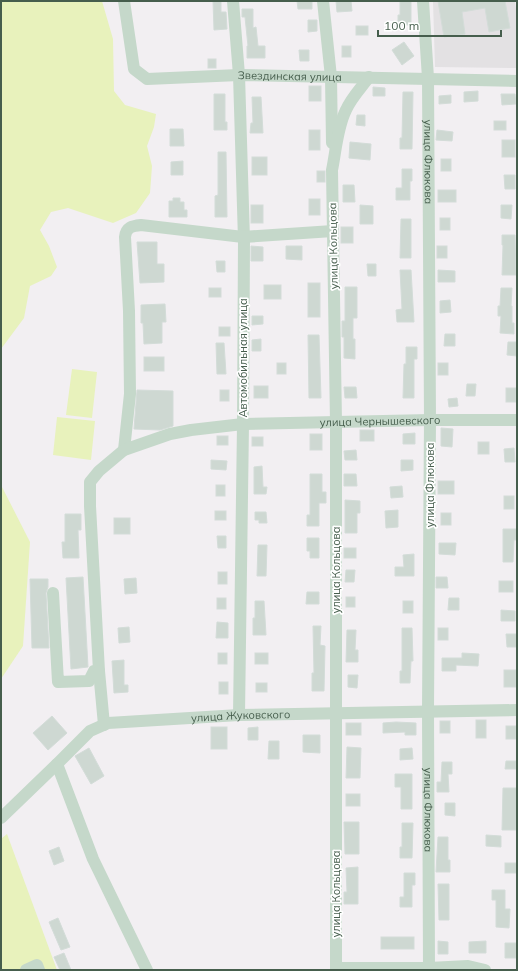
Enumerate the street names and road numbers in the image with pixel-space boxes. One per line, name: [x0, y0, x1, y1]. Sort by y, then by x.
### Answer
street label: Звездинская улица: [238, 68, 342, 84]
street label: улица Флюкова: [421, 119, 436, 204]
street label: улица Кольцова: [325, 202, 341, 290]
street label: Автомобильная улица: [236, 298, 250, 418]
street label: улица Чернышевского: [320, 413, 440, 429]
street label: улица Флюкова: [423, 443, 437, 527]
street label: улица Кольцова: [329, 527, 343, 613]
street label: улица Жуковского: [191, 707, 290, 725]
street label: улица Флюкова: [421, 767, 436, 852]
street label: улица Кольцова: [329, 851, 343, 937]

